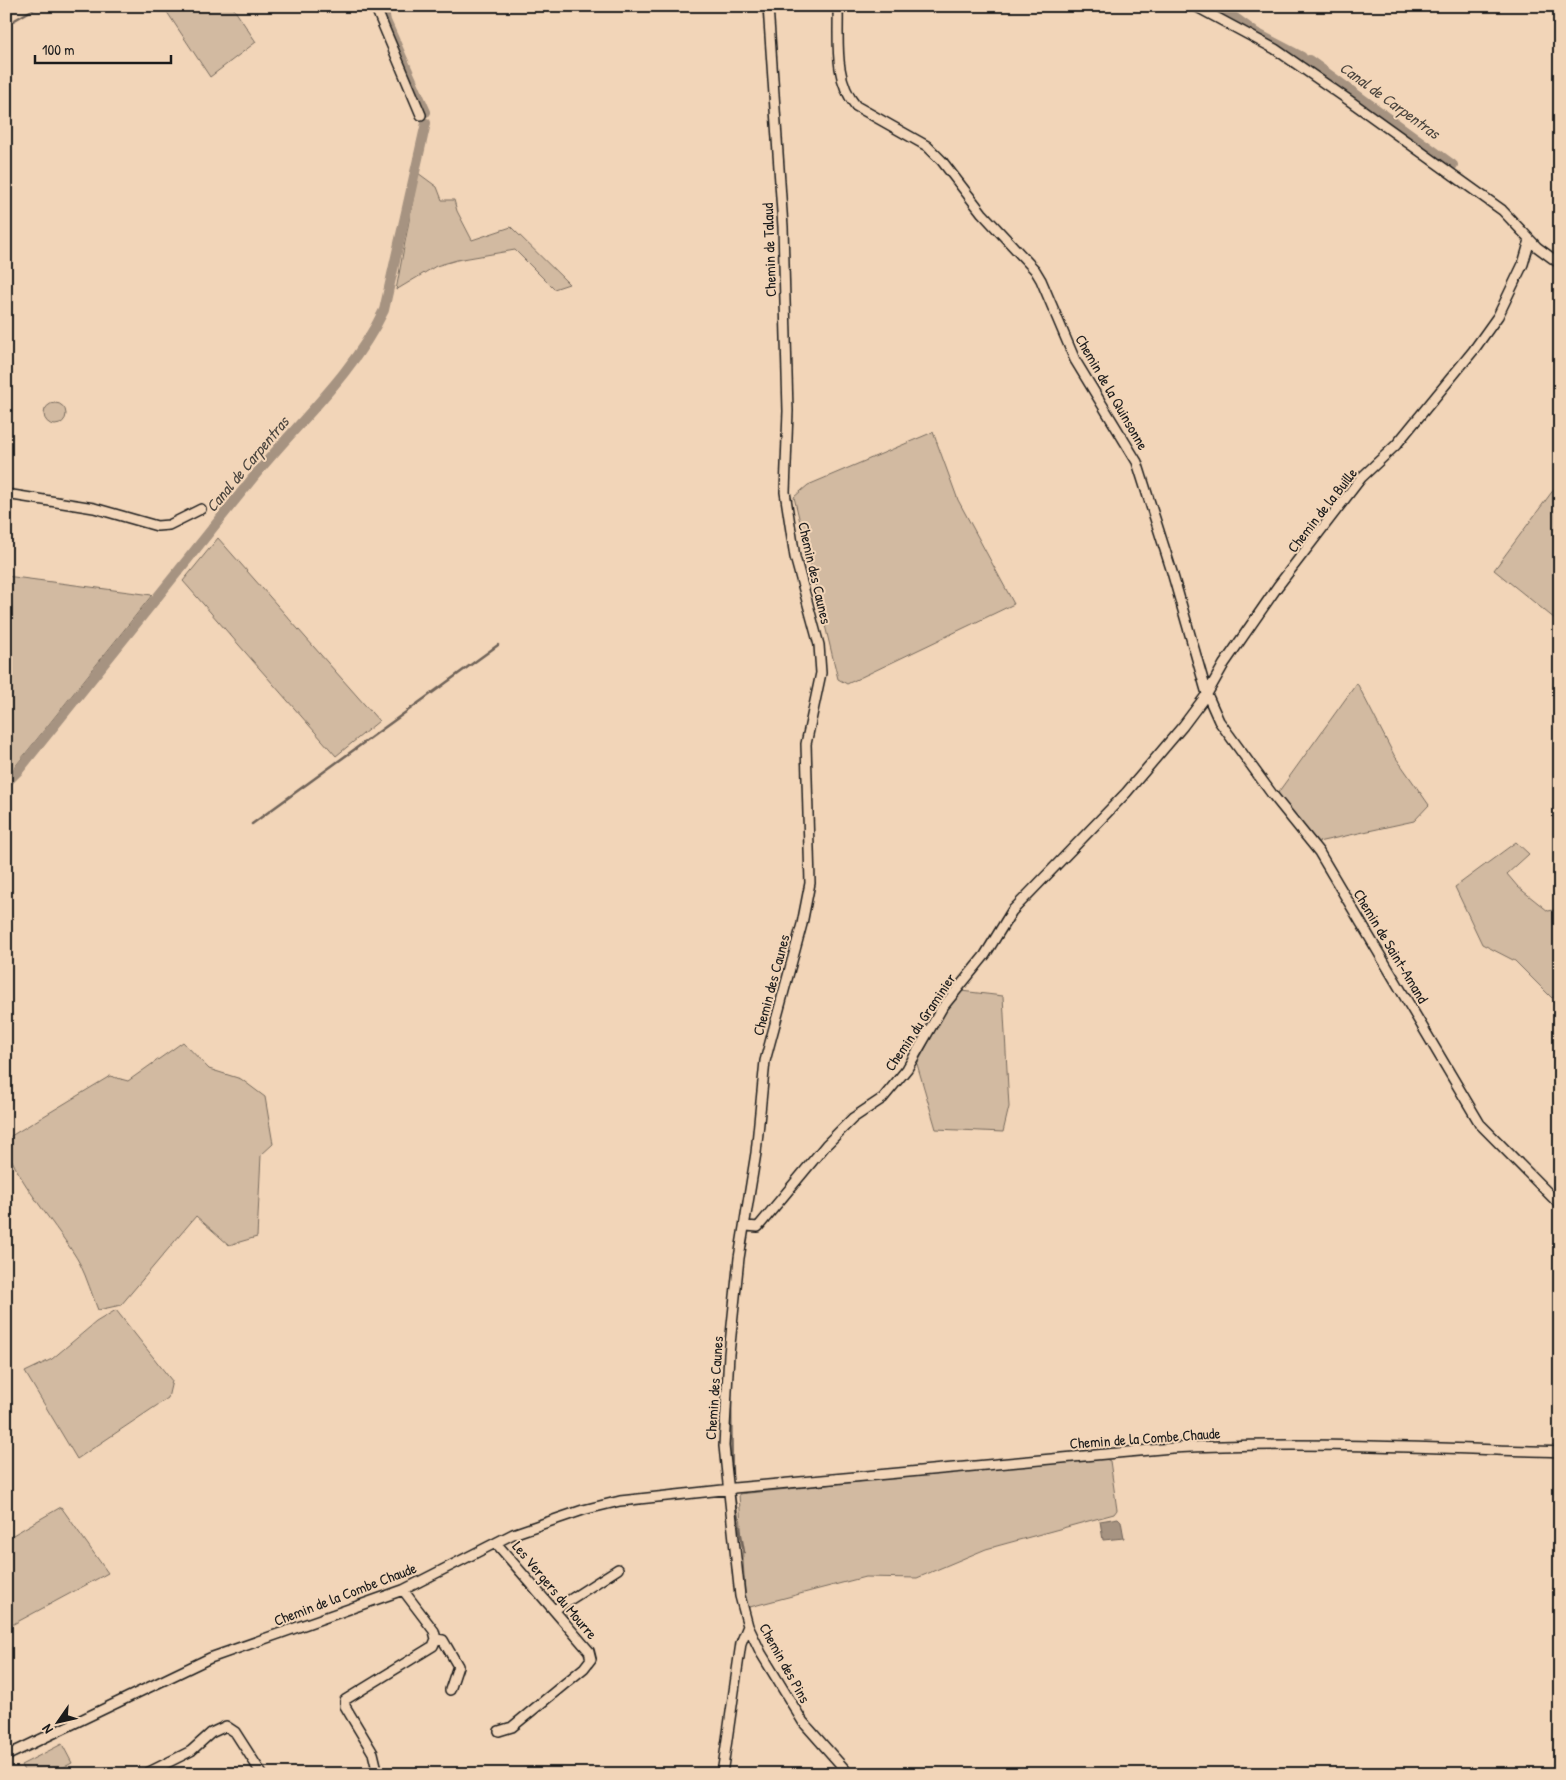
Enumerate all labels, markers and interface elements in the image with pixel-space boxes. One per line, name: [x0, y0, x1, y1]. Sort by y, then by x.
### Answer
scale bar: [35, 32, 171, 64]
text: 100 m: [42, 39, 75, 60]
water label: Canal de Carpentras: [1336, 56, 1446, 145]
street label: Chemin de Talaud: [757, 202, 781, 297]
street label: Chemin de la Quinsonne: [1070, 330, 1154, 454]
water label: Canal de Carpentras: [200, 410, 295, 516]
street label: Chemin de la Buille: [1282, 463, 1362, 557]
street label: Chemin des Caunes: [793, 520, 837, 626]
street label: Chemin de Saint-Amand: [1349, 885, 1433, 1007]
street label: Chemin des Caunes: [747, 932, 795, 1038]
street label: Chemin du Graminier: [879, 969, 961, 1075]
street label: Chemin des Caunes: [700, 1335, 728, 1441]
street label: Chemin de la Combe Chaude: [1069, 1422, 1221, 1454]
street label: Les Vergers du Mourre: [508, 1536, 602, 1644]
street label: Chemin de la Combe Chaude: [271, 1557, 419, 1631]
street label: Chemin des Pins: [754, 1619, 816, 1707]
north arrow: [32, 1698, 82, 1748]
text: N: [37, 1721, 57, 1738]

